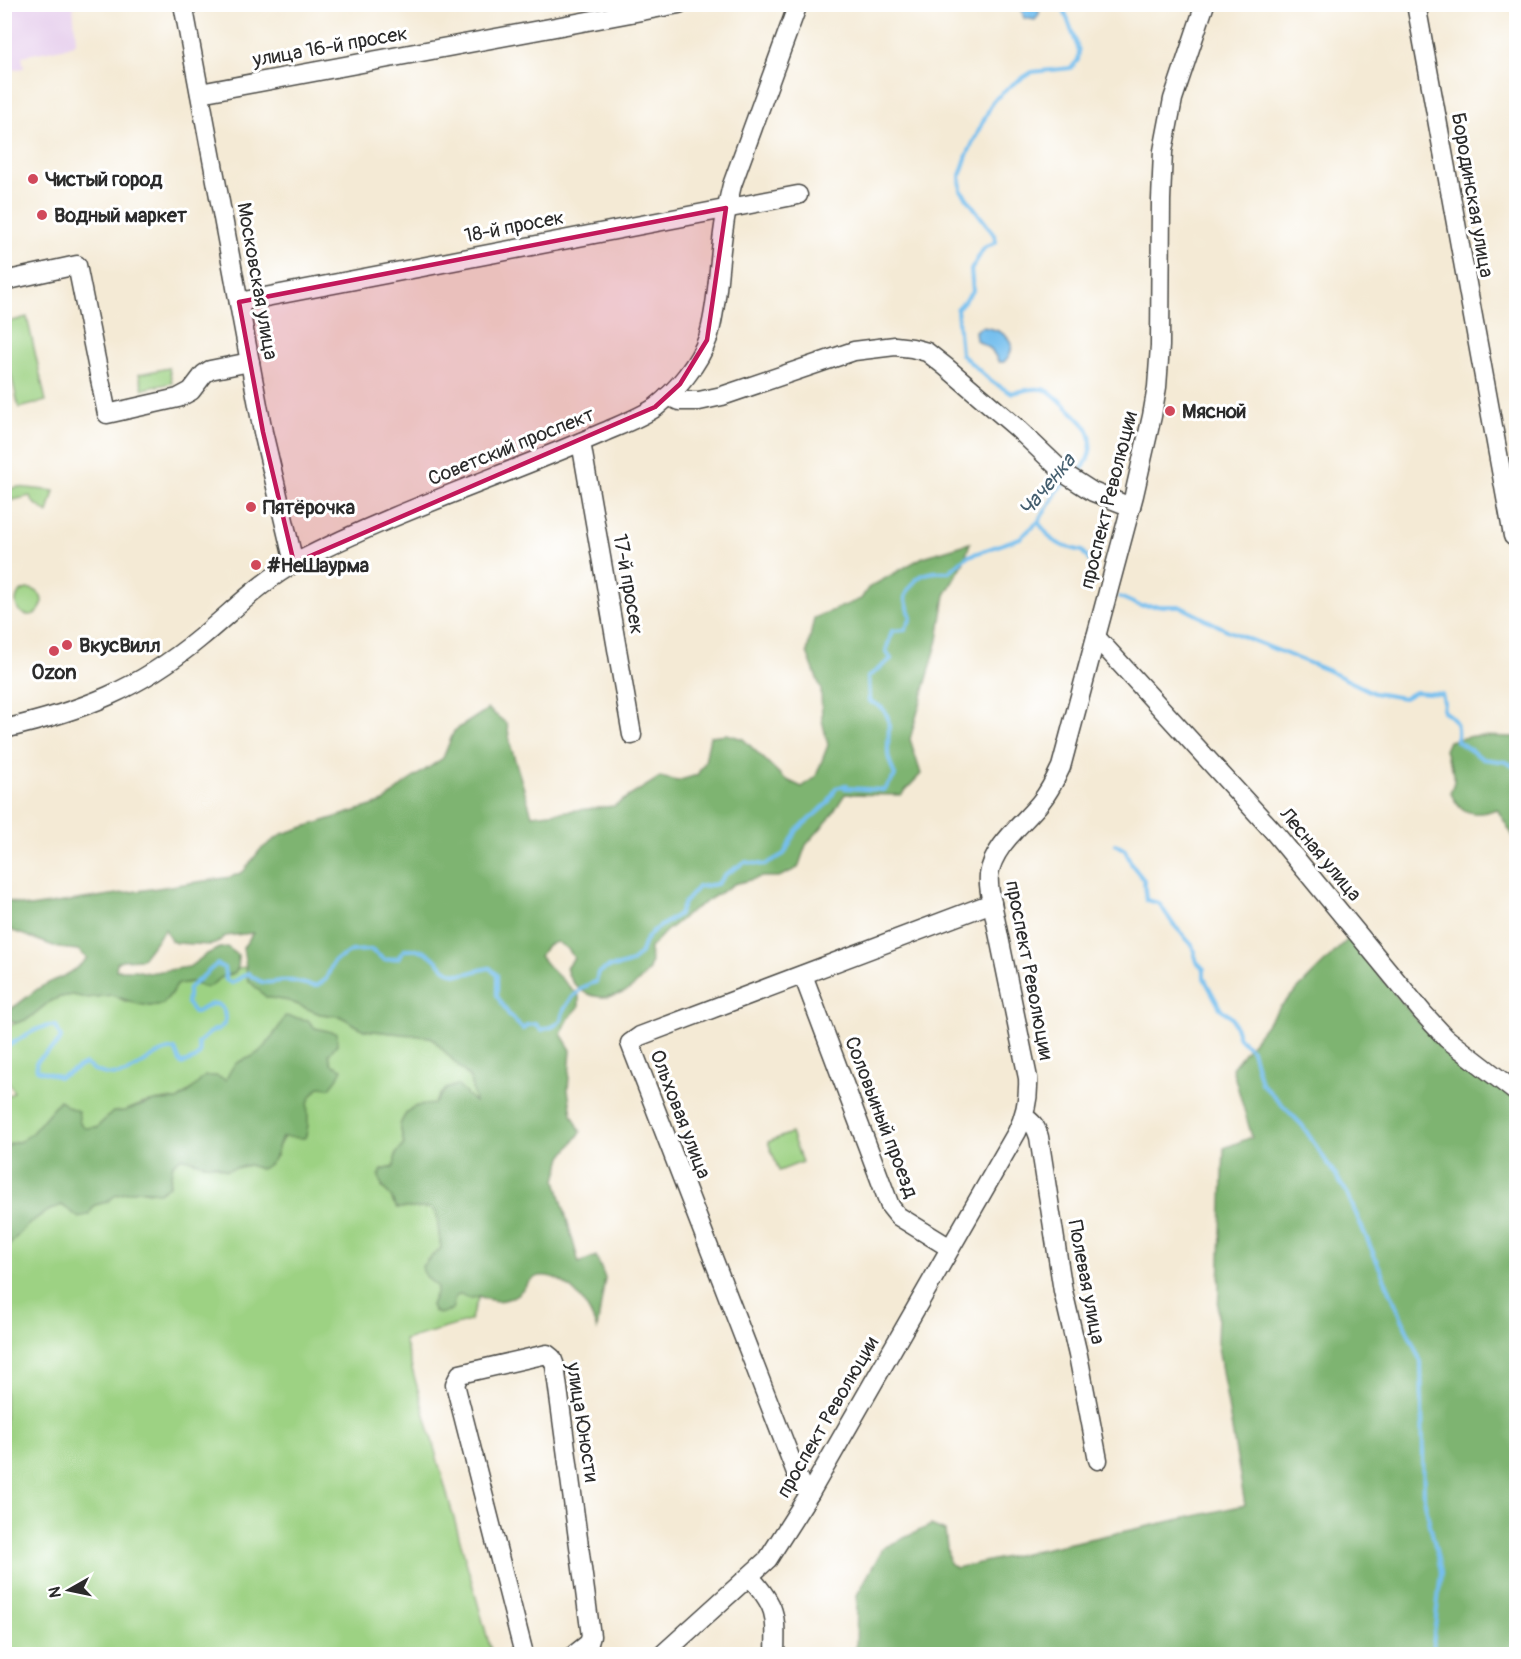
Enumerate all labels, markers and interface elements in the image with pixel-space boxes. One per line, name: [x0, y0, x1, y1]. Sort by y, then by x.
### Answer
street label: улица 16-й просек: [250, 21, 409, 73]
street label: Бородинская улица: [1446, 111, 1499, 280]
place label: Чистый город: [45, 167, 163, 192]
marker: Чистый город: [26, 172, 40, 186]
street label: Московская улица: [231, 200, 284, 362]
place label: Водный маркет: [54, 203, 188, 228]
street label: 18-й просек: [462, 205, 566, 248]
marker: Водный маркет: [35, 208, 49, 222]
place label: Мясной: [1182, 399, 1246, 424]
street label: Советский проспект: [424, 402, 598, 491]
marker: Мясной: [1163, 404, 1177, 418]
street label: проспект Революции: [1074, 409, 1143, 591]
water label: Чаченка: [1013, 447, 1082, 522]
place label: Пятёрочка: [263, 495, 355, 520]
marker: Пятёрочка: [244, 500, 258, 514]
street label: 17-й просек: [607, 532, 650, 636]
place label: #НеШаурма: [267, 553, 369, 578]
marker: #НеШаурма: [249, 558, 263, 572]
place label: ВкусВилл: [79, 633, 161, 658]
marker: ВкусВилл: [60, 638, 74, 652]
marker: Ozon: [47, 644, 61, 658]
place label: Ozon: [32, 660, 76, 685]
street label: Лесная улица: [1273, 802, 1367, 906]
street label: проспект Революции: [1000, 878, 1059, 1062]
street label: Соловьиный проезд: [839, 1033, 924, 1201]
street label: Ольховая улица: [645, 1046, 717, 1182]
street label: Полевая улица: [1062, 1218, 1111, 1346]
street label: проспект Революции: [771, 1332, 884, 1502]
street label: улица Юности: [561, 1359, 604, 1484]
north arrow: [39, 1560, 99, 1620]
text: N: [44, 1585, 66, 1599]

